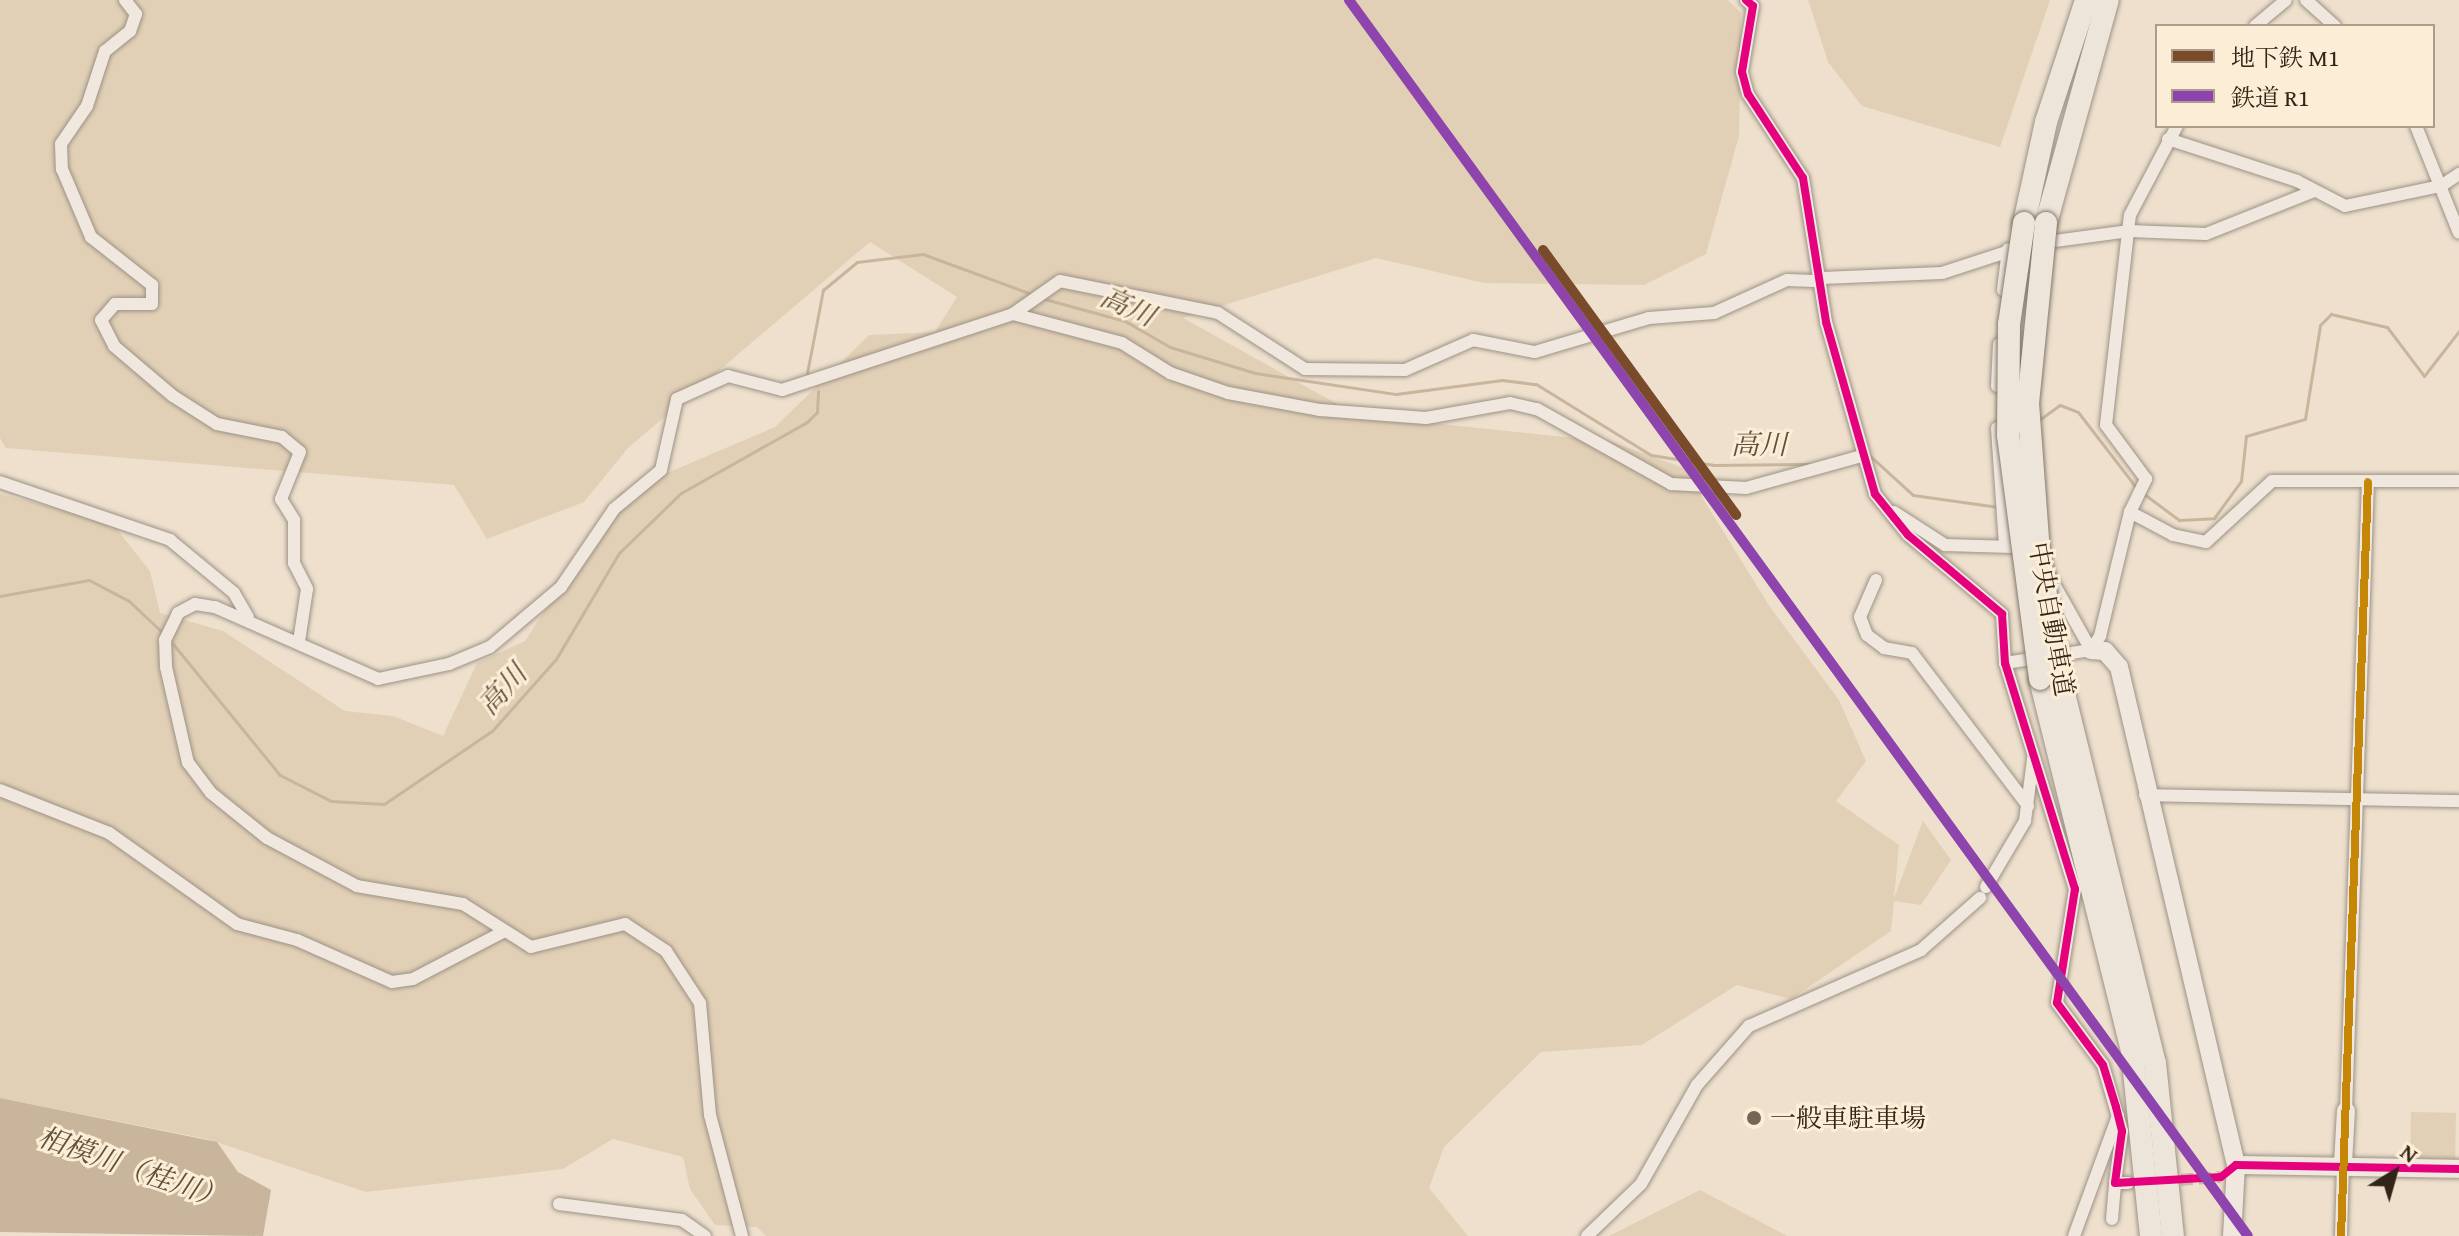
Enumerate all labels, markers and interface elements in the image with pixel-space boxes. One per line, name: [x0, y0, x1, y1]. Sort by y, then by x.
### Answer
legend: [2155, 24, 2435, 128]
text: 地下鉄 M1: [2231, 40, 2340, 75]
text: 鉄道 R1: [2231, 80, 2310, 115]
water label: 高川: [1096, 279, 1160, 333]
water label: 高川: [1731, 427, 1787, 461]
street label: 中央自動車道: [2023, 539, 2081, 699]
water label: 高川: [471, 657, 533, 721]
place label: 一般車駐車場: [1770, 1102, 1926, 1134]
marker: 一般車駐車場: [1745, 1109, 1763, 1127]
water label: 相模川（桂川）: [34, 1119, 230, 1215]
north arrow: [2355, 1132, 2435, 1212]
text: N: [2394, 1136, 2425, 1170]

